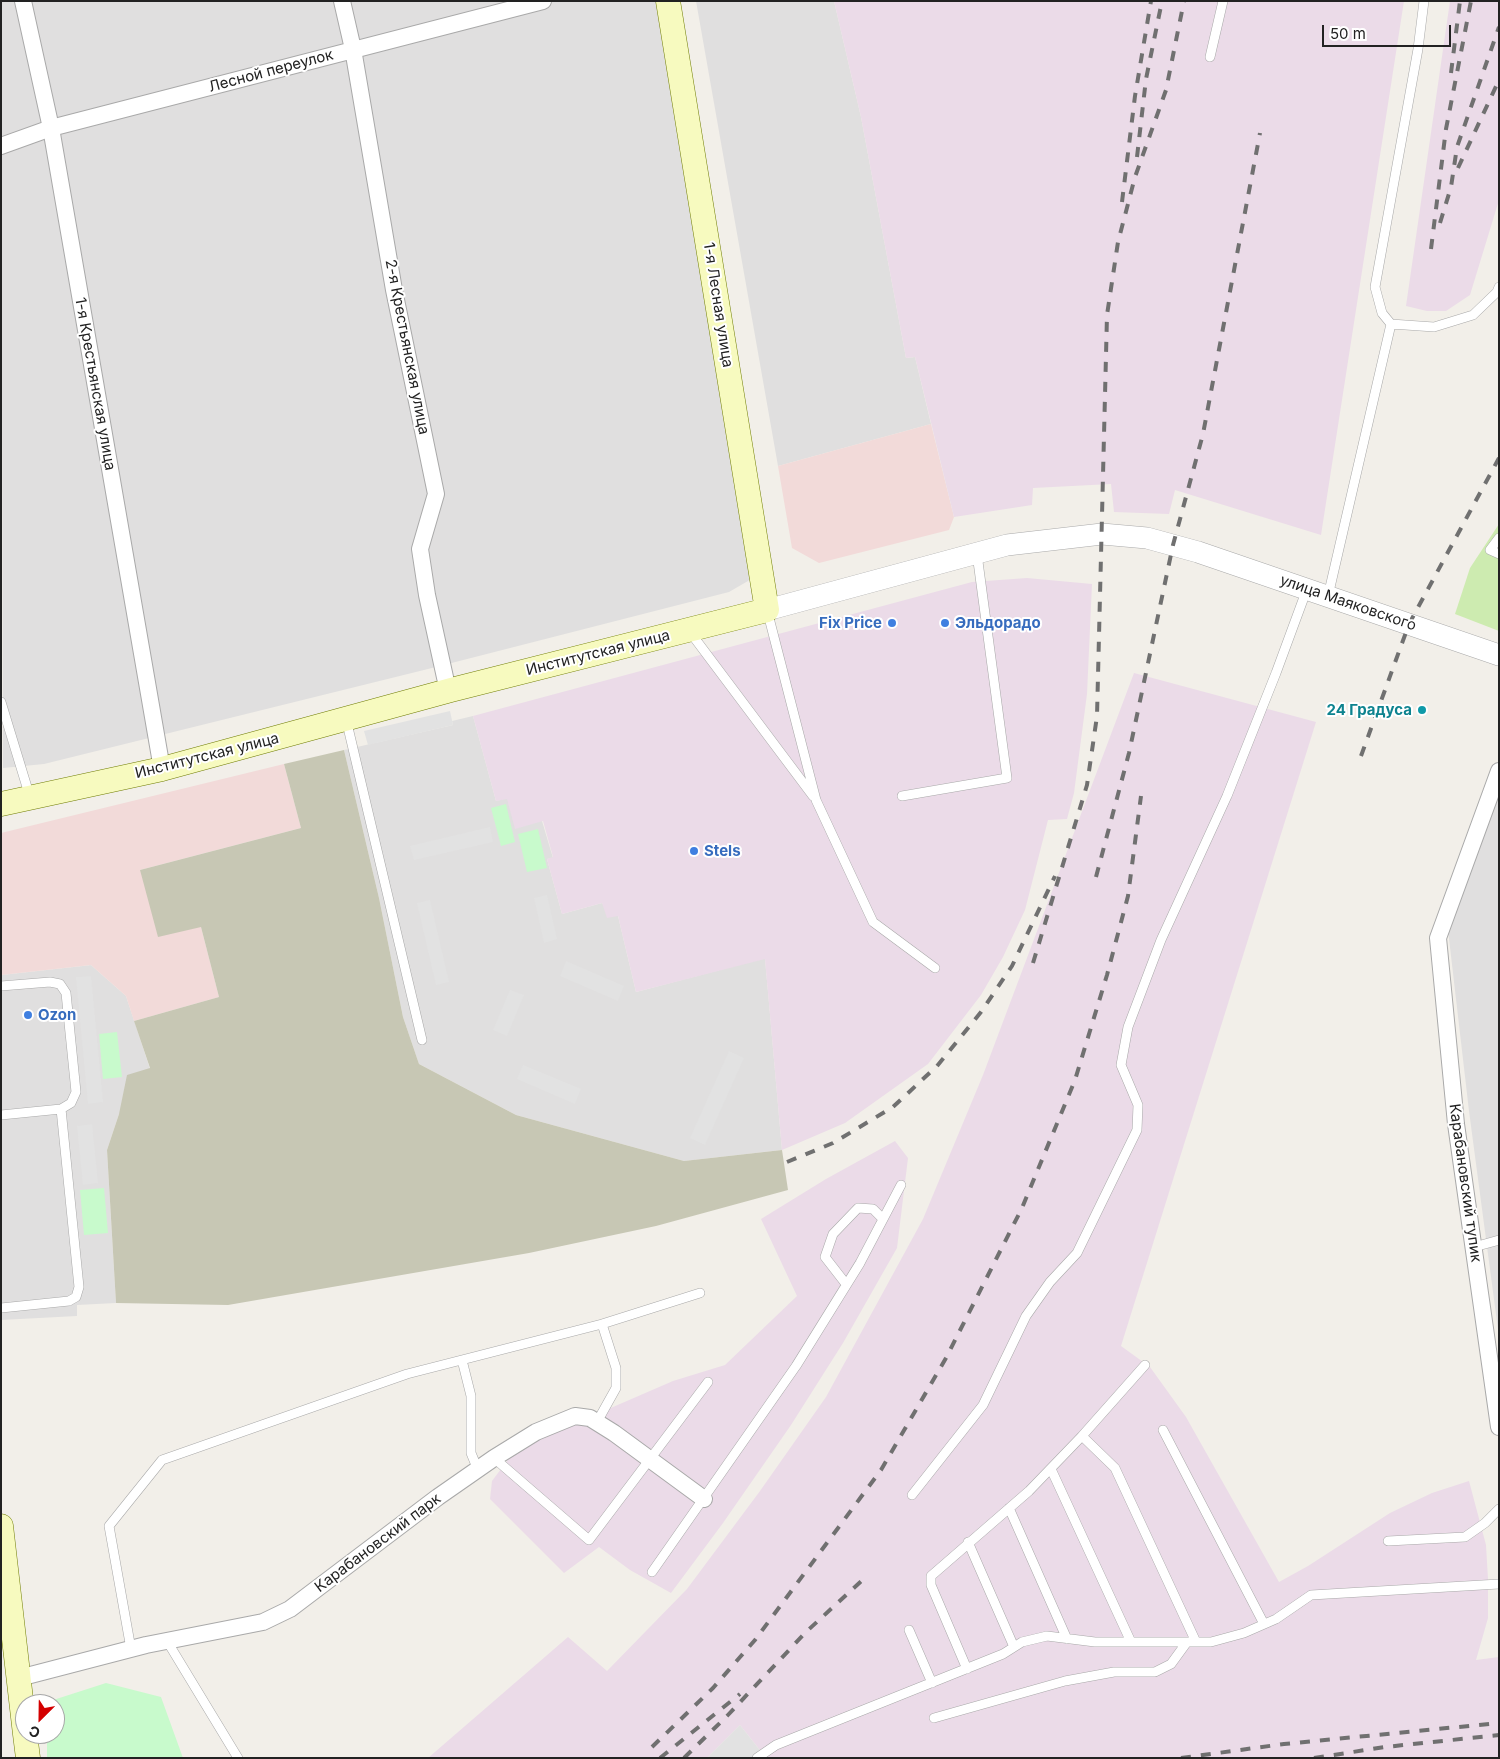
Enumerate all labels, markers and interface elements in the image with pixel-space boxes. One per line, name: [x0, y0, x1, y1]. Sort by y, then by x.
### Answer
scale bar: [1325, 15, 1454, 47]
text: 50 m: [1330, 24, 1366, 43]
street label: Лесной переулок: [207, 46, 335, 96]
street label: 1-я Лесная улица: [699, 241, 737, 369]
street label: 2-я Крестьянская улица: [381, 258, 433, 436]
street label: 1-я Крестьянская улица: [71, 296, 119, 472]
street label: улица Маяковского: [1277, 571, 1419, 635]
place label: Fix Price: [819, 614, 882, 632]
place label: Эльдорадо: [955, 614, 1041, 632]
marker: Fix Price: [886, 617, 898, 629]
marker: Эльдорадо: [939, 617, 951, 629]
street label: Институтская улица: [524, 626, 672, 680]
place label: 24 Градуса: [1326, 701, 1412, 719]
marker: 24 Градуса: [1416, 704, 1428, 716]
street label: Институтская улица: [133, 729, 281, 783]
place label: Stels: [704, 842, 741, 860]
marker: Stels: [688, 845, 700, 857]
place label: Ozon: [38, 1006, 76, 1024]
marker: Ozon: [22, 1009, 34, 1021]
street label: Карабановский тупик: [1445, 1103, 1485, 1263]
street label: Карабановский парк: [311, 1490, 445, 1596]
north arrow: [15, 1694, 65, 1744]
text: С: [26, 1723, 42, 1742]

